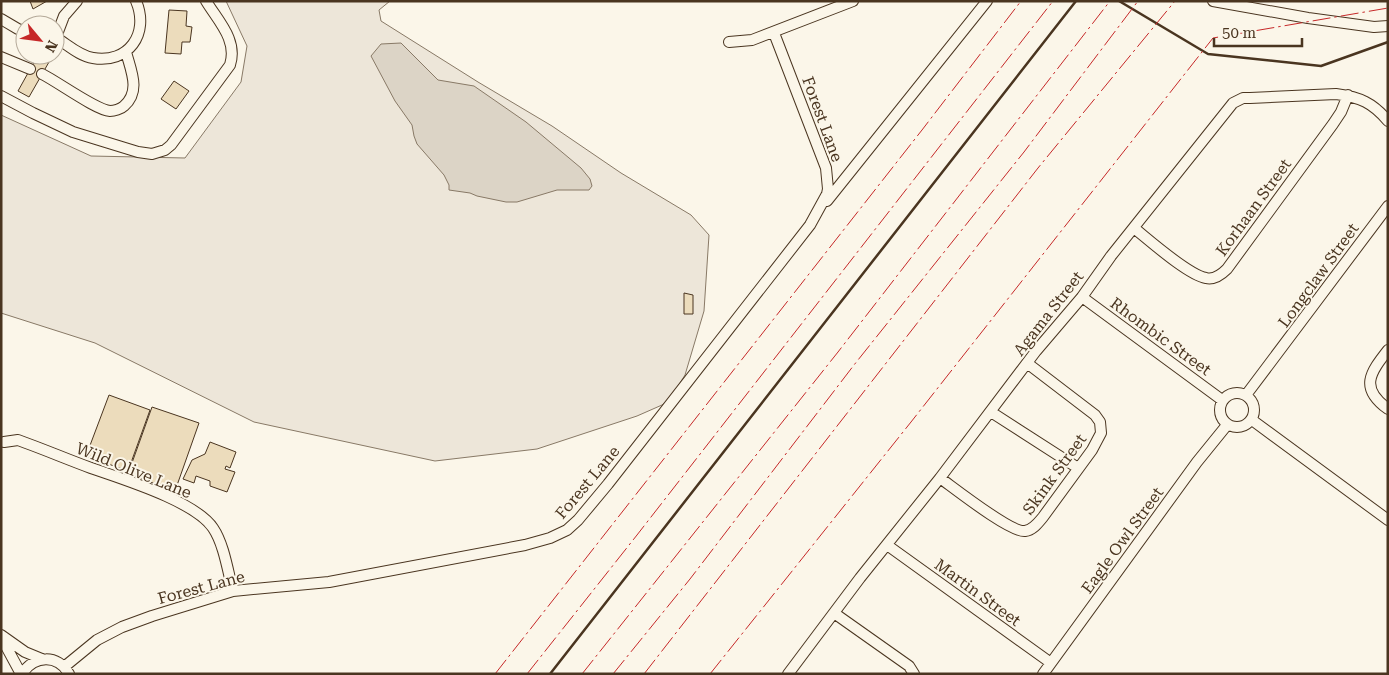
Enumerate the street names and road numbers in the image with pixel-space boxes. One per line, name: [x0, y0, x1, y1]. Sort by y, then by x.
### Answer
street label: Forest Lane: [798, 74, 847, 165]
street label: Korhaan Street: [1212, 155, 1295, 260]
street label: Longclaw Street: [1274, 219, 1363, 331]
street label: Agama Street: [1009, 267, 1087, 359]
street label: Rhombic Street: [1107, 293, 1215, 379]
street label: Skink Street: [1019, 430, 1090, 518]
street label: Wild Olive Lane: [73, 439, 195, 502]
street label: Forest Lane: [551, 442, 624, 523]
street label: Eagle Owl Street: [1077, 483, 1167, 597]
street label: Martin Street: [931, 555, 1025, 630]
street label: Forest Lane: [156, 567, 247, 608]

